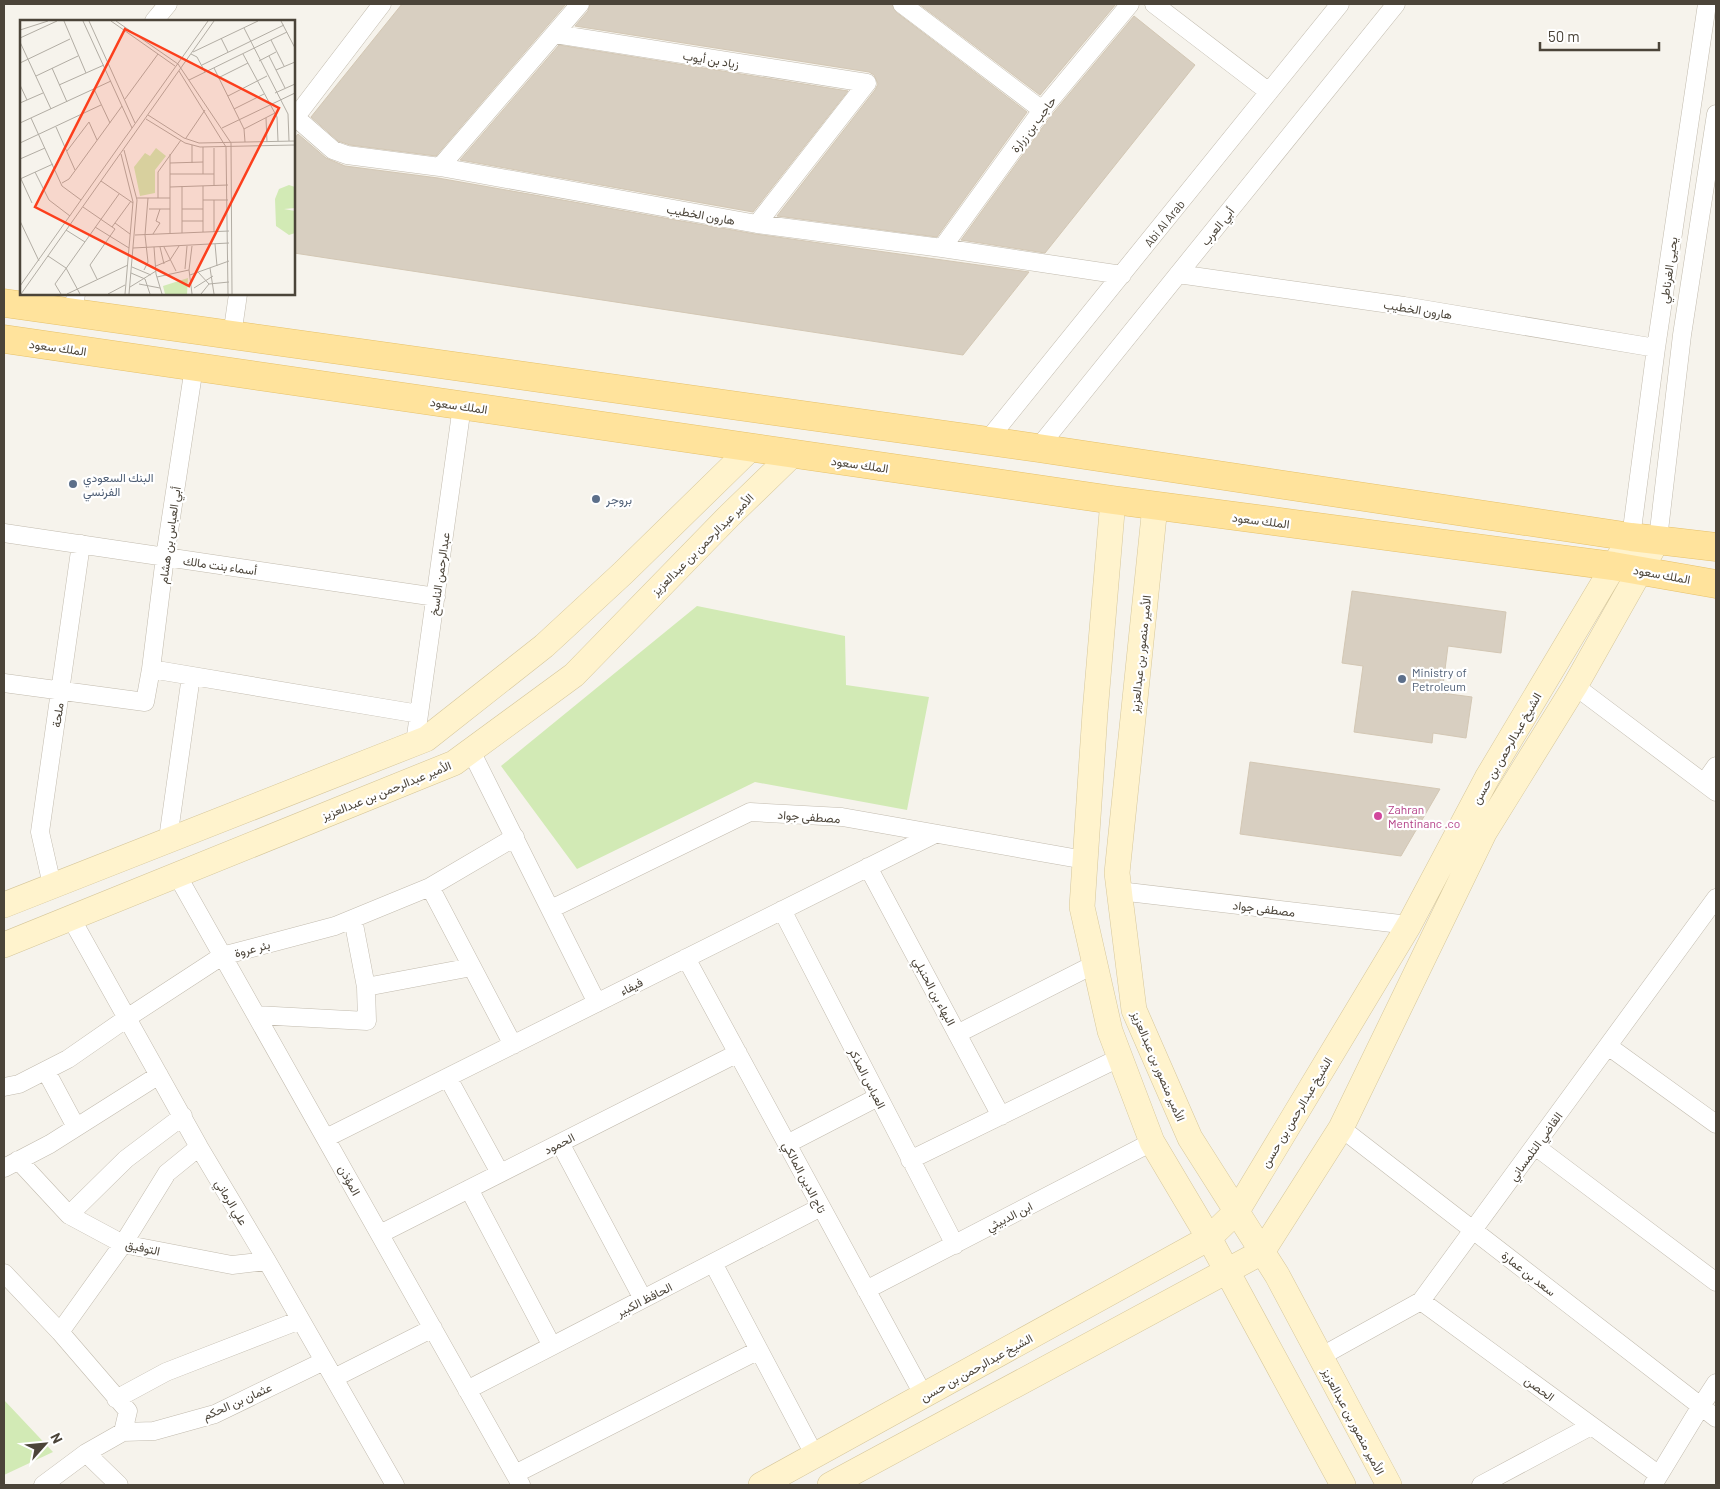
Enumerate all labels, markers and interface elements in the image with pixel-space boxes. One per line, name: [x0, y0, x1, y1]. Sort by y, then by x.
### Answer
inset map: [20, 20, 295, 295]
scale bar: [1540, 20, 1659, 52]
text: 50 m: [1548, 27, 1580, 45]
street label: زياد بن أيوب: [682, 48, 740, 72]
street label: حاجب بن زرارة: [1008, 93, 1060, 156]
street label: Abi Al Arab: [1141, 197, 1187, 249]
street label: هارون الخطيب: [665, 201, 736, 229]
street label: أبي العرب: [1197, 204, 1240, 250]
street label: يحيى الغرناطي: [1656, 236, 1684, 305]
street label: هارون الخطيب: [1382, 297, 1453, 323]
street label: الملك سعود: [28, 336, 88, 360]
street label: الملك سعود: [429, 394, 489, 418]
street label: الملك سعود: [830, 453, 890, 477]
place label: البنك السعودي الفرنسي: [83, 470, 154, 502]
marker: البنك السعودي الفرنسي: [67, 478, 79, 490]
street label: أبي العباس بن هشام: [155, 485, 187, 585]
street label: الأمير عبدالرحمن بن عبدالعزيز: [647, 490, 757, 600]
place label: بروجر: [605, 492, 632, 508]
marker: بروجر: [590, 493, 602, 505]
street label: الملك سعود: [1231, 510, 1290, 532]
street label: عبدالرحمن الناسخ: [426, 532, 455, 617]
street label: أسماء بنت مالك: [182, 553, 258, 578]
street label: الملك سعود: [1632, 562, 1692, 588]
street label: الأمير منصور بن عبدالعزيز: [1127, 594, 1155, 715]
place label: Ministry of Petroleum: [1412, 665, 1467, 693]
marker: Ministry of Petroleum: [1396, 673, 1408, 685]
street label: الشيخ عبدالرحمن بن حسن: [1468, 690, 1546, 808]
street label: ملحة: [48, 702, 66, 728]
street label: الأمير عبدالرحمن بن عبدالعزيز: [318, 758, 454, 825]
place label: Zahran Mentinanc .co: [1388, 802, 1460, 830]
street label: مصطفى جواد: [777, 807, 841, 827]
marker: Zahran Mentinanc .co: [1372, 810, 1384, 822]
street label: مصطفى جواد: [1232, 897, 1296, 921]
street label: بئر عروة: [233, 937, 272, 961]
street label: البهاء بن الحنبلي: [908, 954, 959, 1030]
street label: فيفاء: [617, 974, 645, 999]
street label: الأمير منصور بن عبدالعزيز: [1127, 1008, 1189, 1124]
street label: العباس المذكر: [844, 1044, 889, 1112]
street label: الشيخ عبدالرحمن بن حسن: [1258, 1054, 1337, 1171]
street label: القاضي التلمساني: [1505, 1109, 1568, 1185]
street label: الحمود: [541, 1129, 578, 1158]
street label: تاج الدين المالكي: [777, 1139, 830, 1217]
street label: المؤذن: [334, 1162, 364, 1199]
street label: علي الرماني: [209, 1177, 251, 1230]
street label: ابن الدبيثي: [984, 1198, 1036, 1237]
street label: التوفيق: [124, 1237, 162, 1259]
street label: سعد بن عمارة: [1498, 1248, 1559, 1300]
street label: الحافظ الكبير: [613, 1279, 675, 1321]
street label: الشيخ عبدالرحمن بن حسن: [917, 1330, 1036, 1406]
street label: الأمير منصور بن عبدالعزيز: [1318, 1365, 1388, 1477]
street label: الحصن: [1521, 1373, 1558, 1405]
street label: عثمان بن الحكم: [200, 1380, 274, 1424]
north arrow: [20, 1419, 70, 1469]
text: N: [47, 1430, 67, 1446]

